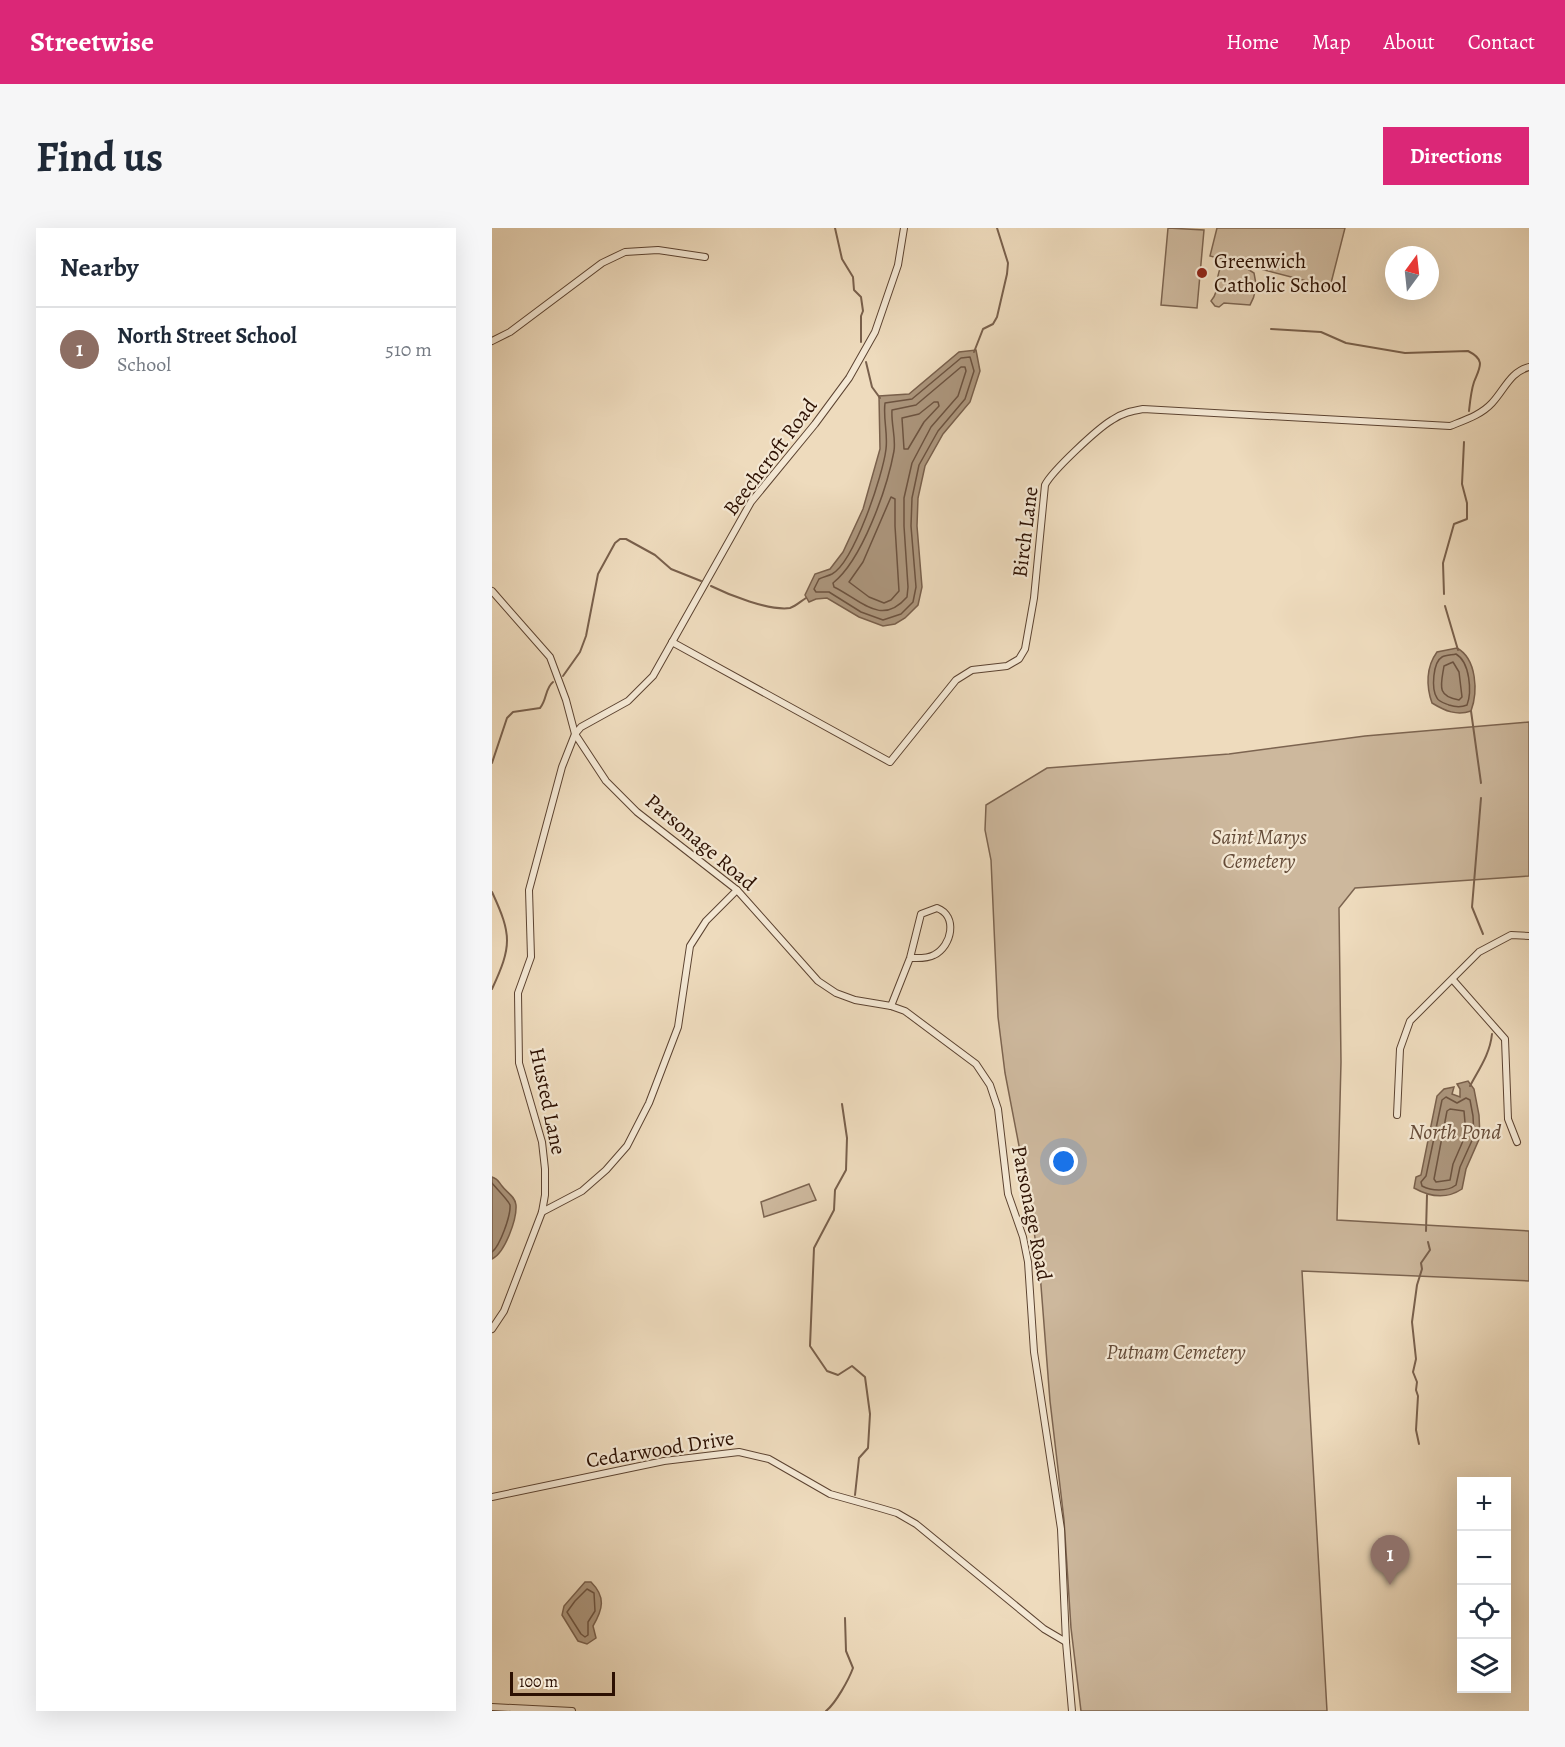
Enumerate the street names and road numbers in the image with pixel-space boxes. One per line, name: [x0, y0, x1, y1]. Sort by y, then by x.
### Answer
street label: Beechcroft Road: [717, 392, 824, 521]
street label: Birch Lane: [1006, 485, 1044, 579]
street label: Parsonage Road: [640, 787, 763, 897]
street label: Husted Lane: [523, 1045, 573, 1157]
street label: Parsonage Road: [1005, 1143, 1059, 1284]
street label: Cedarwood Drive: [584, 1423, 736, 1475]

